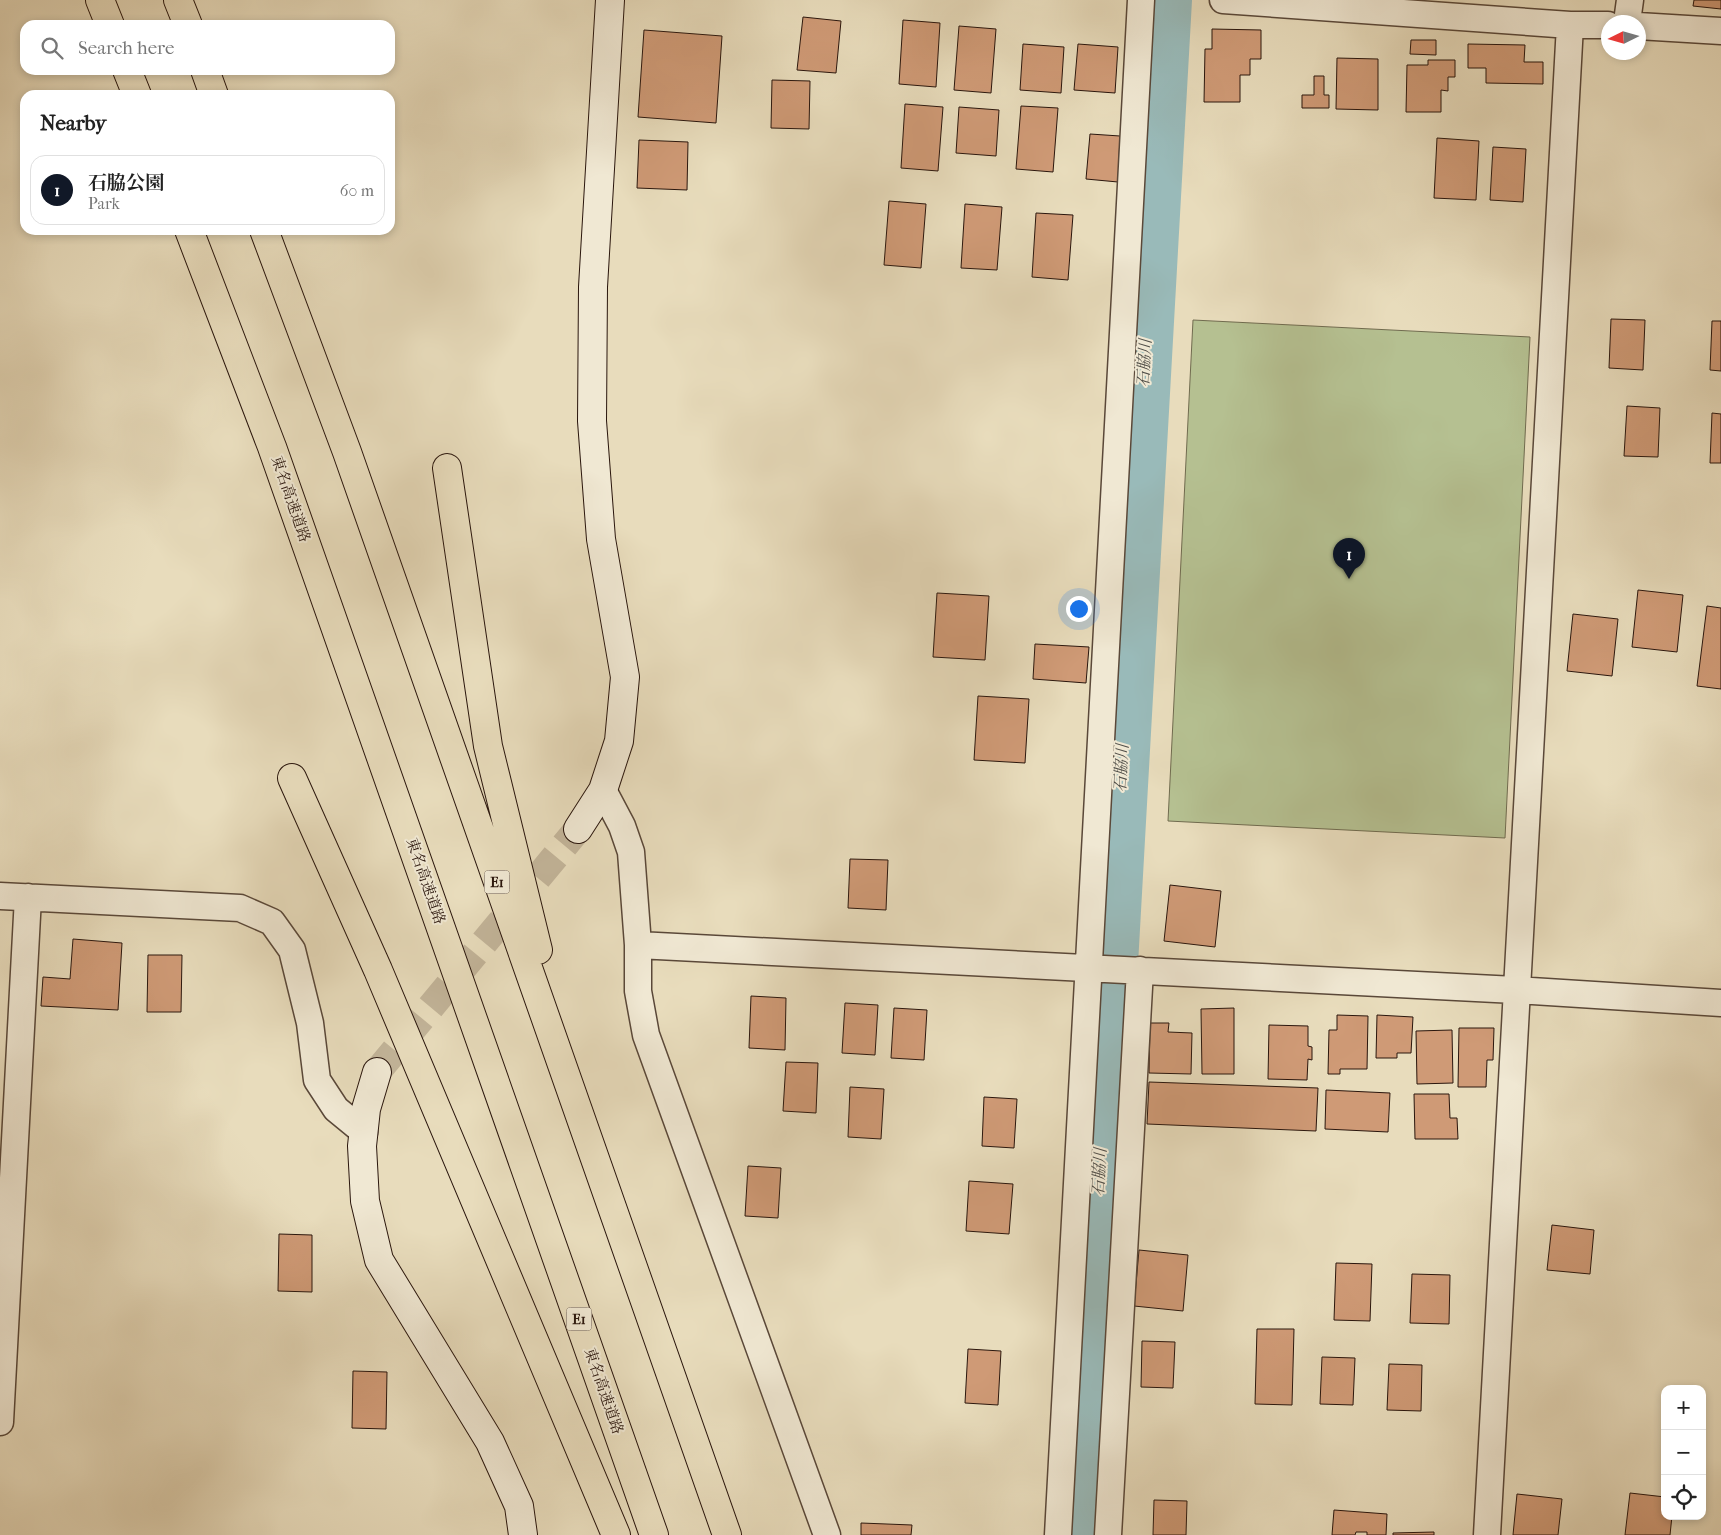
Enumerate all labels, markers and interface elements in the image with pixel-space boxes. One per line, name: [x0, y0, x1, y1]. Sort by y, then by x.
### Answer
north arrow: [1601, 15, 1646, 60]
search box: [20, 20, 395, 75]
icon: search: [38, 34, 66, 62]
text: Search here: [78, 37, 174, 59]
text: Nearby: [40, 111, 106, 135]
text: 石脇公園: [88, 172, 164, 194]
text: 1: [54, 181, 60, 200]
text: 60 m: [340, 181, 374, 200]
text: Park: [88, 194, 120, 213]
water label: 石脇川: [1133, 337, 1155, 387]
street label: 東名高速道路: [268, 454, 314, 544]
pin: 1: [1333, 538, 1365, 579]
your location: [1066, 596, 1092, 622]
water label: 石脇川: [1110, 742, 1132, 792]
street label: 東名高速道路: [403, 836, 449, 926]
road number: E1: [484, 870, 510, 894]
water label: 石脇川: [1088, 1146, 1110, 1196]
road number: E1: [566, 1308, 592, 1330]
street label: 東名高速道路: [581, 1346, 627, 1436]
map controls: [1661, 1385, 1706, 1520]
button: +: [1661, 1385, 1706, 1430]
button: −: [1661, 1430, 1706, 1475]
button: locate: [1661, 1475, 1706, 1520]

